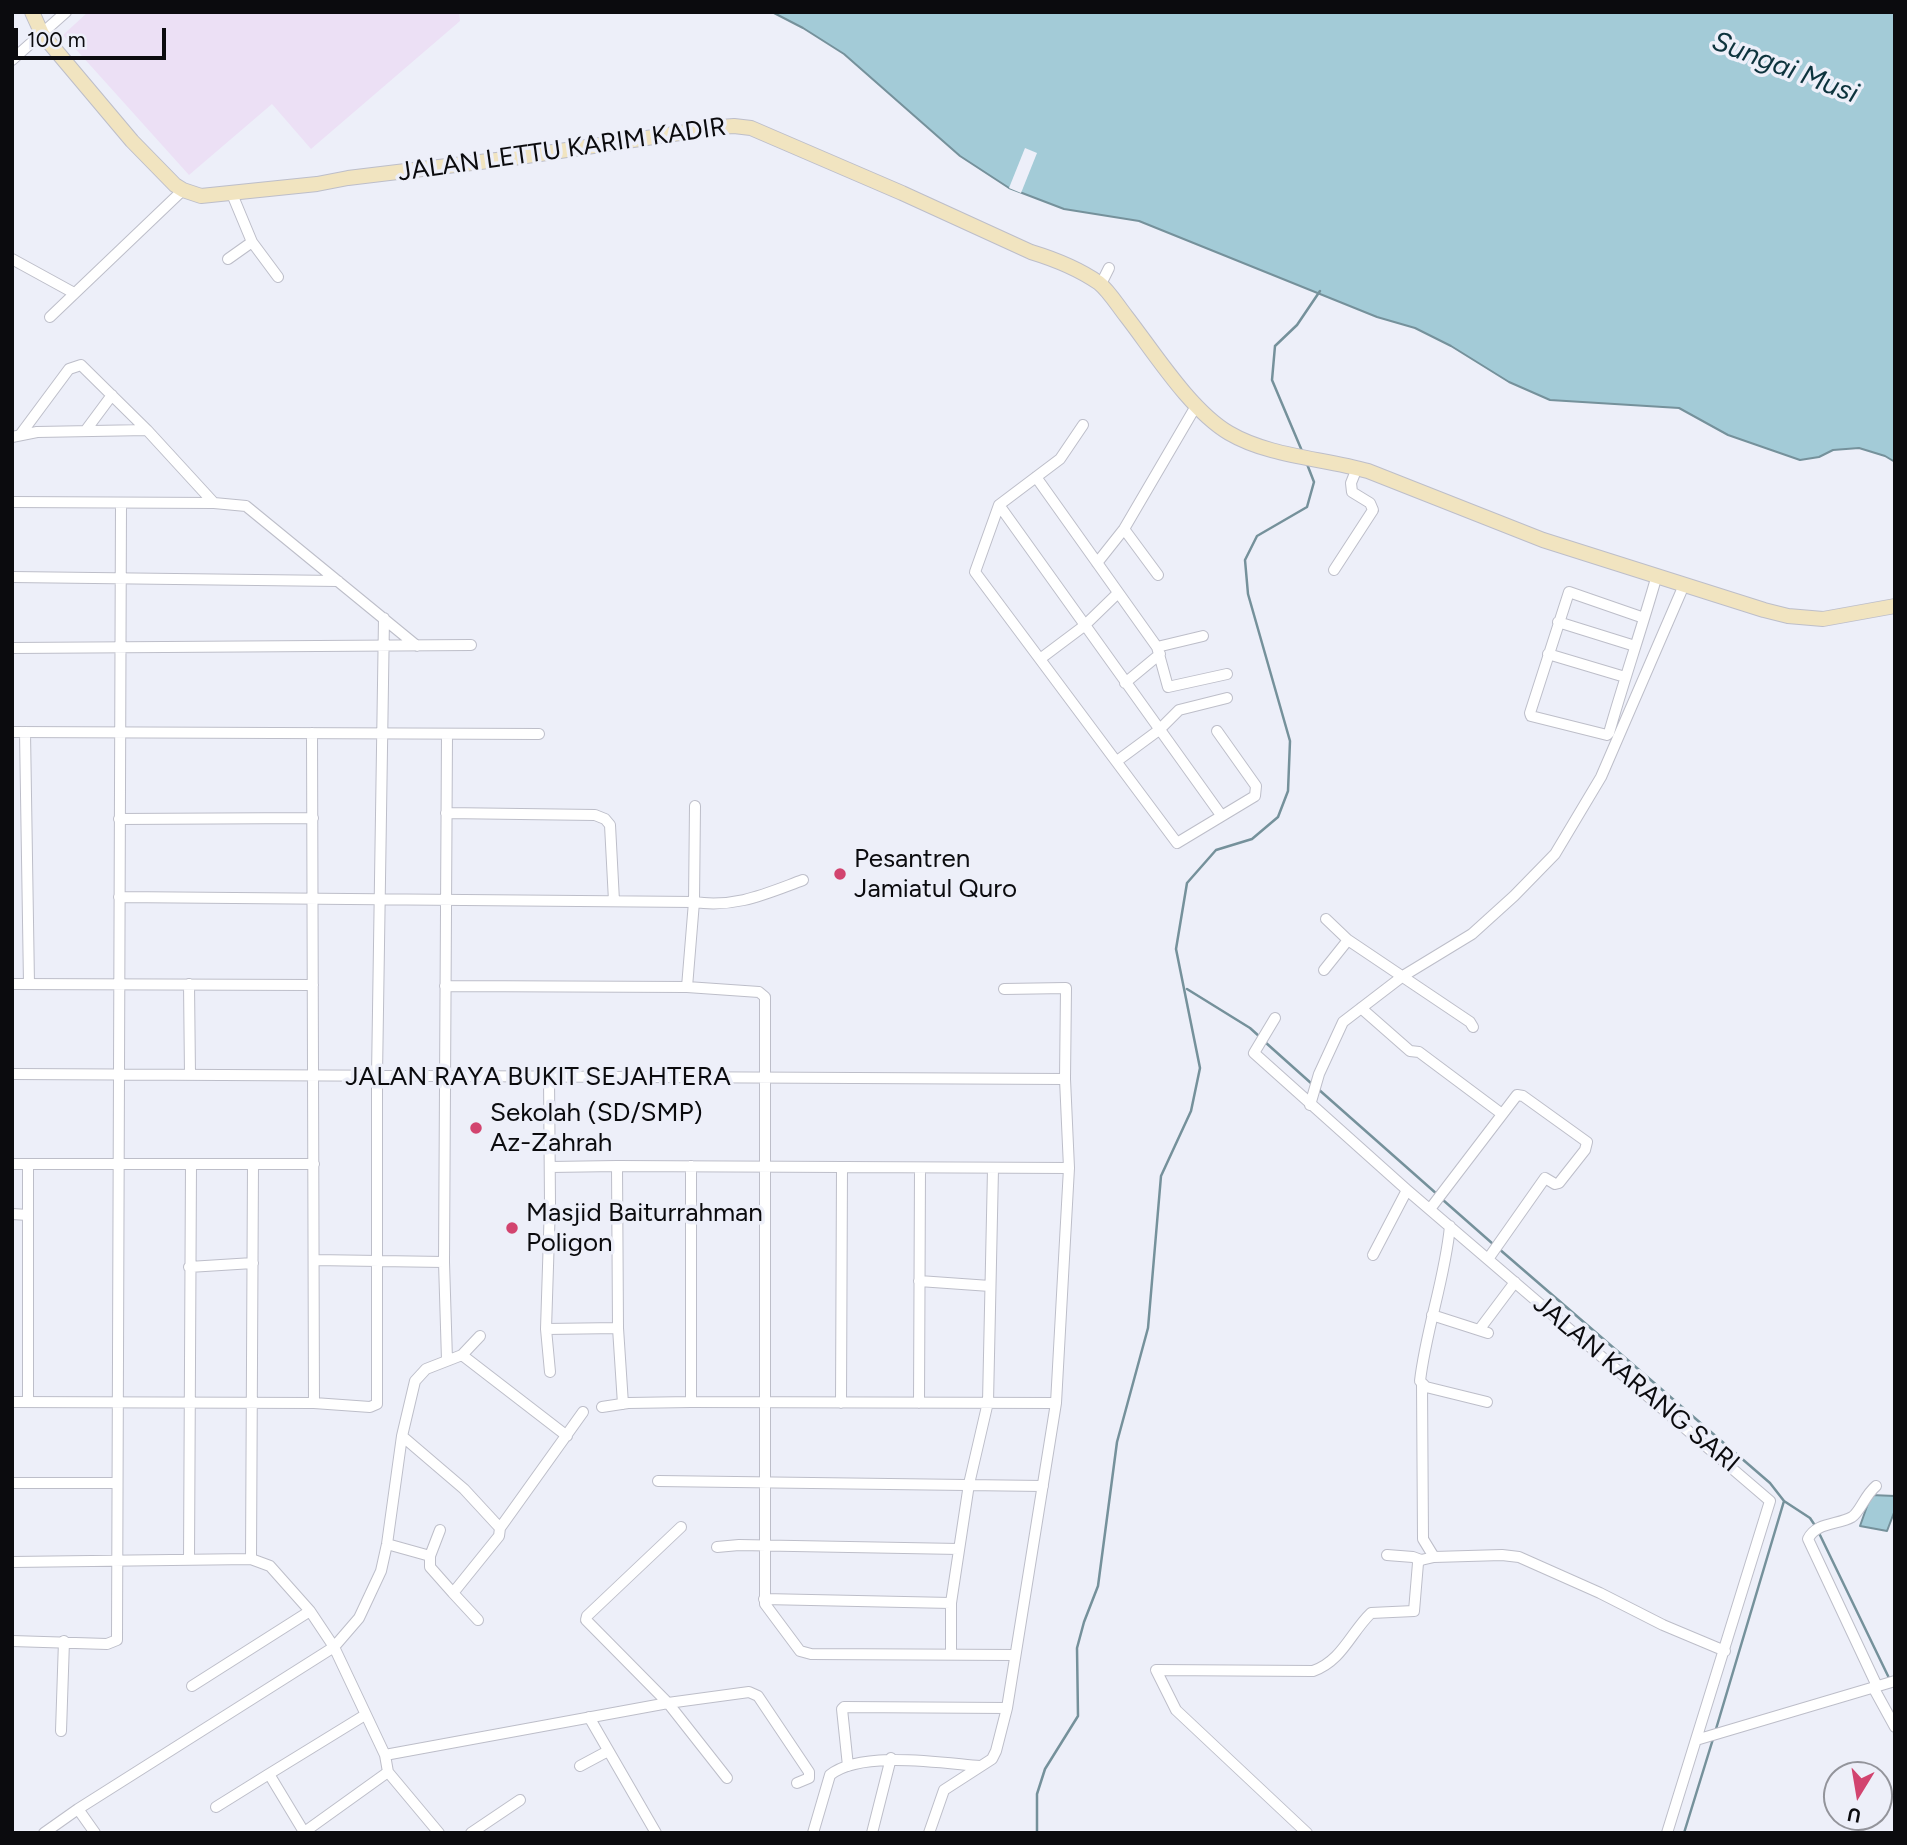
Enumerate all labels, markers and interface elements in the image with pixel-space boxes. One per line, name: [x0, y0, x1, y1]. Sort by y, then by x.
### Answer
scale bar: [18, 14, 170, 58]
water label: Sungai Musi: [1707, 25, 1863, 111]
text: 100 m: [27, 27, 86, 52]
street label: JALAN LETTU KARIM KADIR: [396, 112, 728, 188]
place label: Pesantren Jamiatul Quro: [854, 843, 1017, 904]
marker: Pesantren Jamiatul Quro: [832, 866, 848, 882]
street label: JALAN RAYA BUKIT SEJAHTERA: [345, 1061, 731, 1093]
place label: Sekolah (SD/SMP) Az-Zahrah: [490, 1097, 703, 1158]
marker: Sekolah (SD/SMP) Az-Zahrah: [468, 1120, 484, 1136]
place label: Masjid Baiturrahman Poligon: [526, 1197, 763, 1258]
marker: Masjid Baiturrahman Poligon: [504, 1220, 520, 1236]
street label: JALAN KARANG SARI: [1527, 1289, 1745, 1479]
north arrow: [1823, 1761, 1893, 1831]
text: U: [1846, 1803, 1863, 1828]

